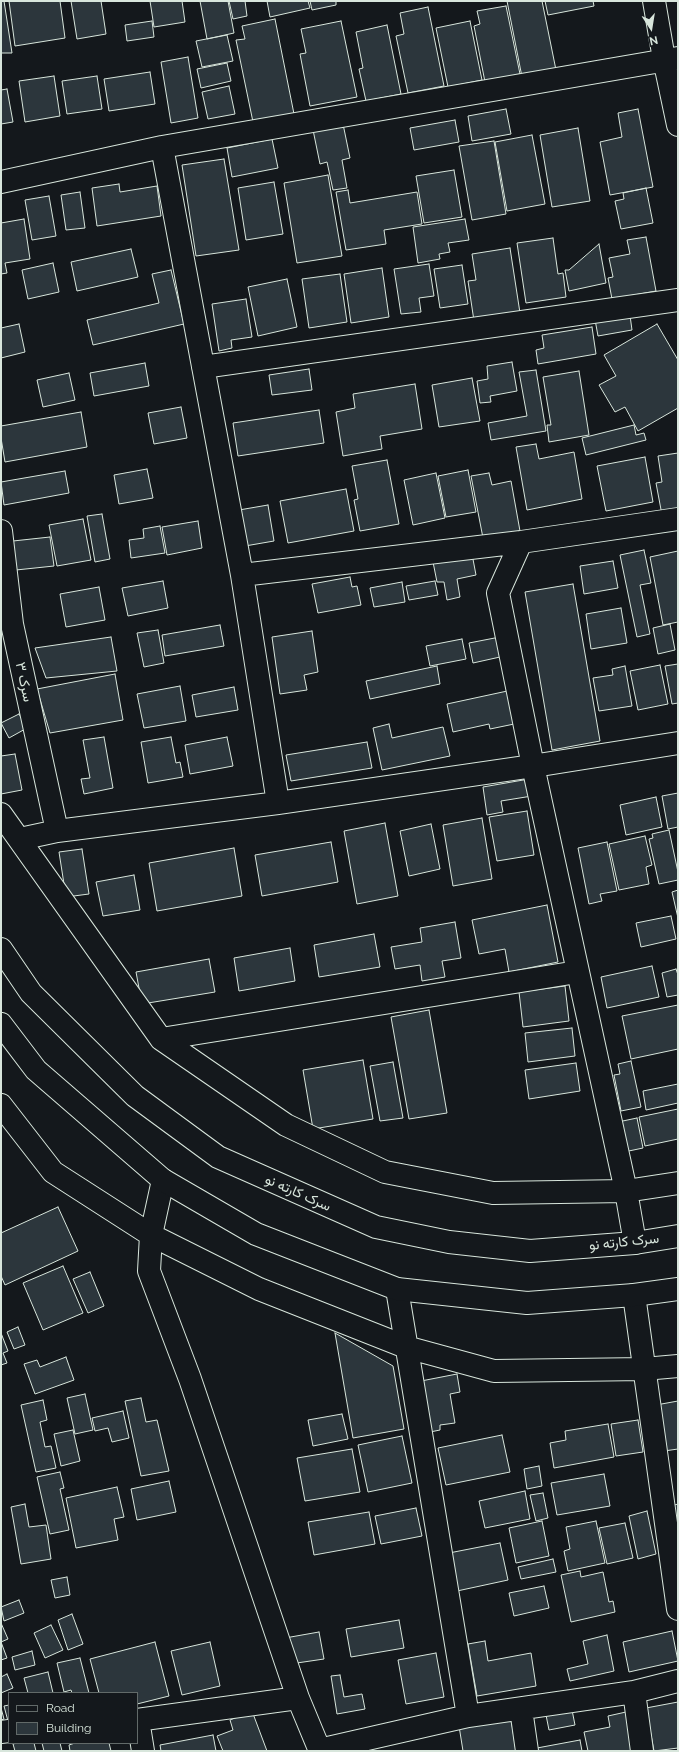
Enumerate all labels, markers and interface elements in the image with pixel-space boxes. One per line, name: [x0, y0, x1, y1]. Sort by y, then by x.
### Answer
north arrow: [631, 8, 671, 48]
text: N: [648, 33, 659, 47]
street label: سرک ۳: [12, 661, 36, 703]
street label: سرک کارته نو: [262, 1171, 334, 1215]
street label: سرک کارته نو: [588, 1230, 660, 1254]
legend: [8, 1692, 138, 1744]
text: Road: [46, 1701, 75, 1715]
text: Building: [46, 1721, 92, 1735]

